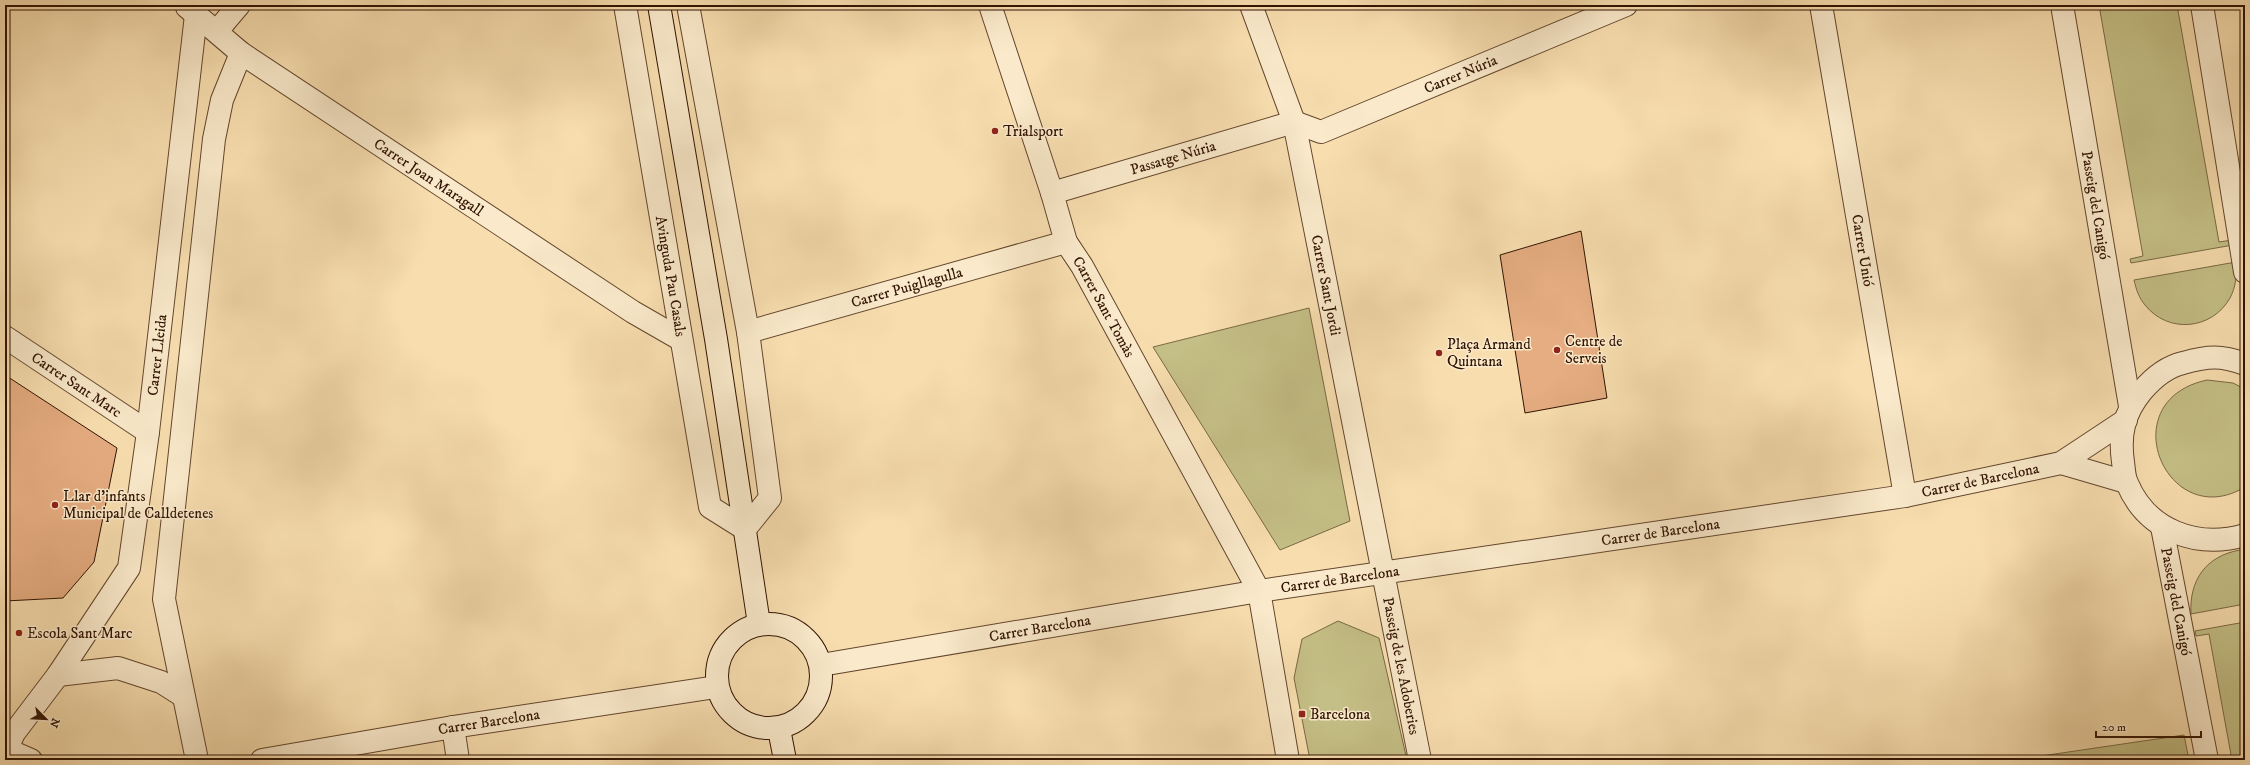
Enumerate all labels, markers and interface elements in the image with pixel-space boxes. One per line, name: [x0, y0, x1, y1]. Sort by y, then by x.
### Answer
street label: Carrer Núria: [1421, 50, 1501, 98]
place label: Trialsport: [1003, 122, 1064, 141]
marker: Trialsport: [990, 126, 1000, 136]
street label: Carrer Joan Maragall: [370, 134, 487, 221]
street label: Passatge Núria: [1128, 136, 1219, 180]
street label: Passeig del Canigó: [2077, 149, 2114, 261]
street label: Carrer Unió: [1847, 213, 1878, 288]
street label: Avinguda Pau Casals: [651, 214, 690, 338]
street label: Carrer Sant Jordi: [1306, 233, 1345, 338]
street label: Carrer Sant Tomàs: [1068, 253, 1139, 361]
street label: Carrer Puigllagulla: [849, 263, 965, 312]
street label: Carrer Lleida: [143, 313, 172, 397]
place label: Centre de Serveis: [1565, 332, 1622, 368]
place label: Plaça Armand Quintana: [1447, 335, 1531, 371]
marker: Centre de Serveis: [1552, 345, 1562, 355]
street label: Carrer Sant Marc: [27, 348, 126, 422]
marker: Plaça Armand Quintana: [1434, 348, 1444, 358]
street label: Carrer de Barcelona: [1920, 459, 2041, 502]
place label: Llar d'infants Municipal de Calldetenes: [63, 487, 213, 523]
marker: Llar d'infants Municipal de Calldetenes: [50, 500, 60, 510]
street label: Carrer de Barcelona: [1600, 514, 1722, 551]
street label: Passeig del Canigó: [2156, 546, 2196, 657]
street label: Carrer de Barcelona: [1279, 561, 1401, 598]
street label: Passeig de les Adoberies: [1378, 595, 1424, 736]
street label: Carrer Barcelona: [988, 610, 1093, 646]
place label: Escola Sant Marc: [27, 624, 133, 643]
marker: Escola Sant Marc: [14, 628, 24, 638]
north arrow: [26, 699, 66, 739]
street label: Carrer Barcelona: [437, 705, 542, 739]
place label: Barcelona: [1310, 705, 1371, 724]
marker: Barcelona: [1297, 709, 1307, 719]
scale bar: [2096, 713, 2201, 739]
text: N: [46, 716, 62, 730]
text: 20 m: [2102, 720, 2126, 735]

